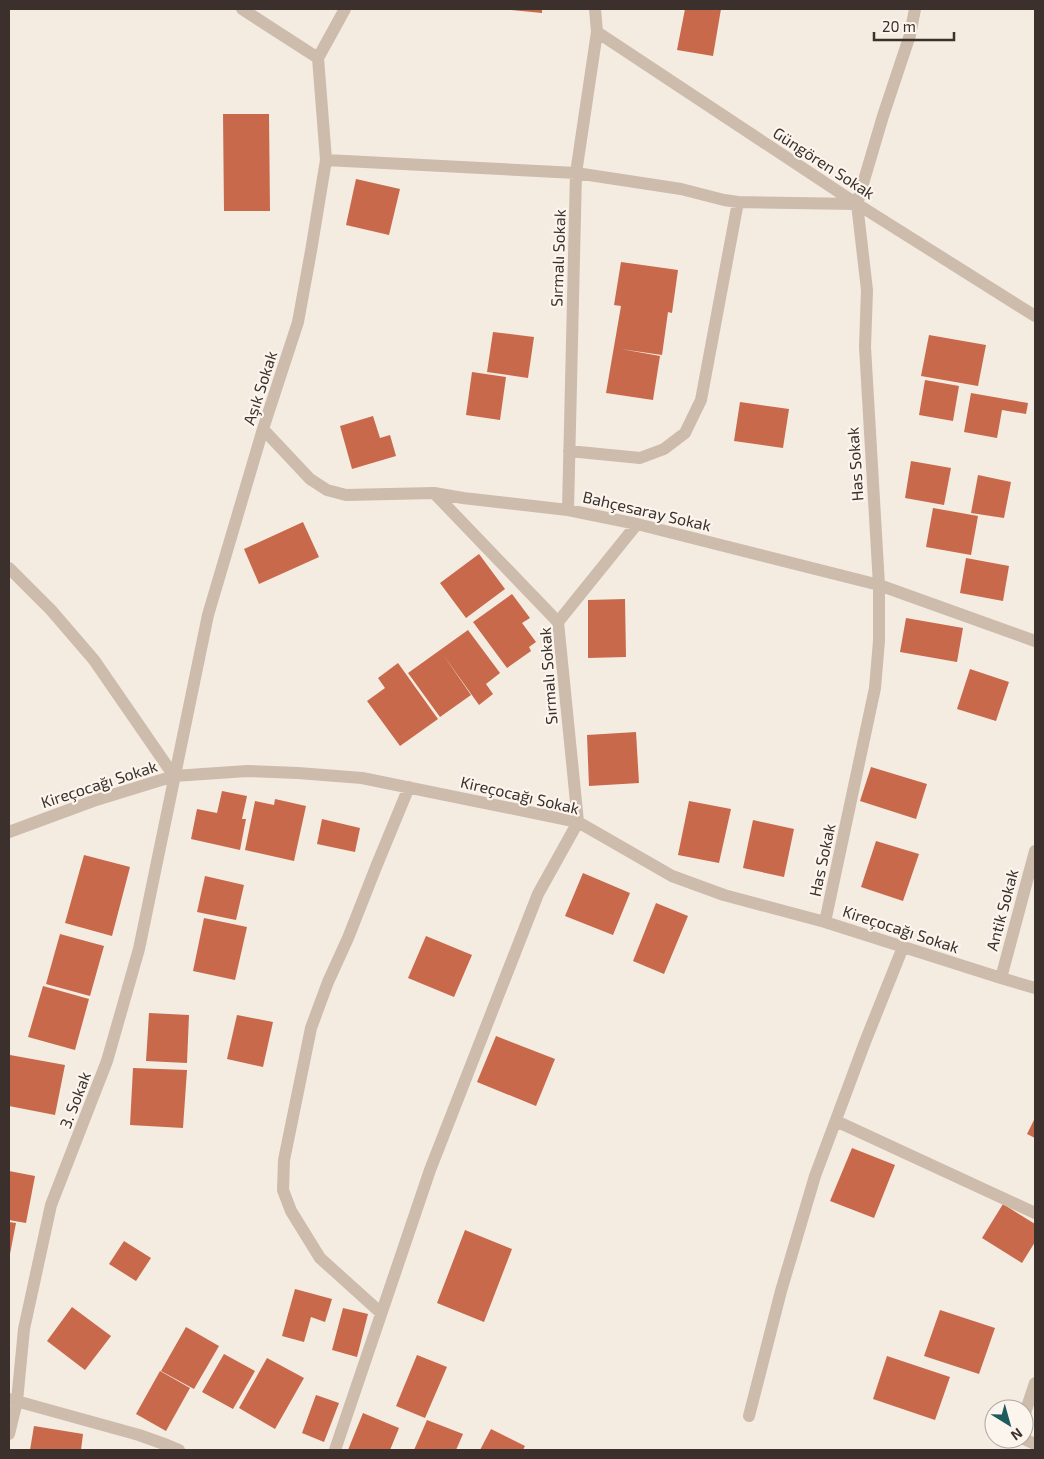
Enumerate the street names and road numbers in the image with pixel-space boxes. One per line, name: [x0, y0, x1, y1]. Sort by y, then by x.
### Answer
street label: Güngören Sokak: [770, 123, 879, 202]
street label: Sırmalı Sokak: [546, 209, 569, 307]
street label: Aşık Sokak: [239, 348, 281, 428]
street label: Has Sokak: [842, 426, 867, 502]
street label: Bahçesaray Sokak: [581, 486, 713, 536]
street label: Sırmalı Sokak: [535, 627, 560, 725]
street label: Kireçocağı Sokak: [38, 756, 160, 812]
street label: Kireçocağı Sokak: [459, 772, 581, 818]
street label: Has Sokak: [804, 822, 839, 898]
street label: Antik Sokak: [981, 867, 1022, 953]
street label: Kireçocağı Sokak: [840, 901, 962, 957]
street label: 3. Sokak: [55, 1069, 94, 1131]

